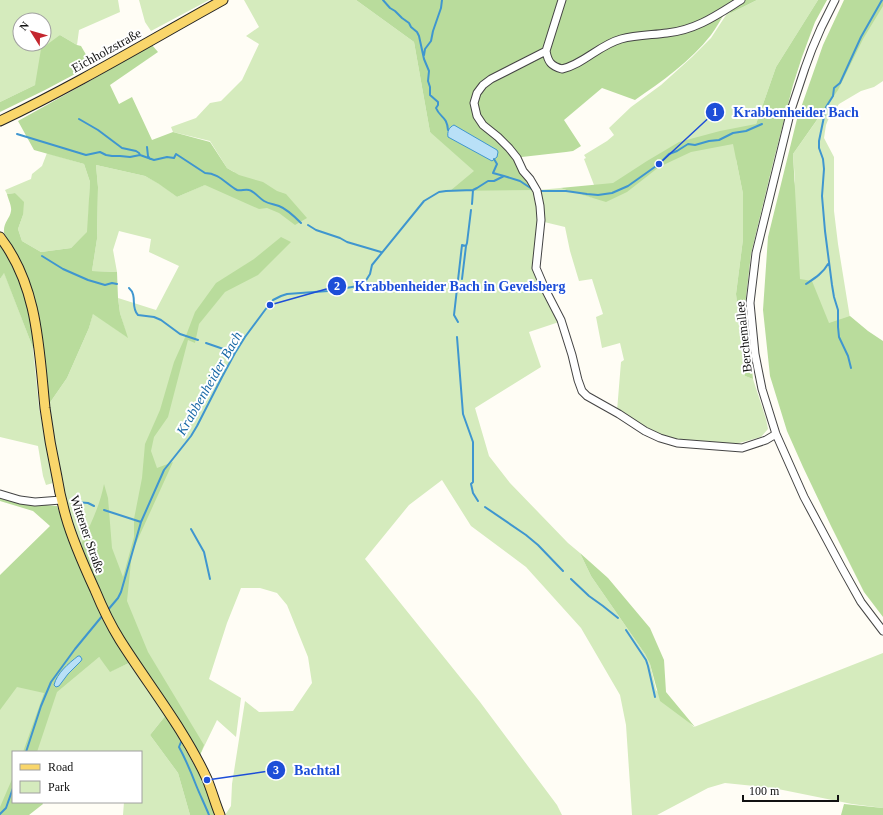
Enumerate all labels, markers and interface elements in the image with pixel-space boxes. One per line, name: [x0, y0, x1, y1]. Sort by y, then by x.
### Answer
north arrow: [12, 12, 52, 52]
text: N: [17, 19, 31, 33]
street label: Eichholzstraße: [69, 25, 144, 76]
callout: Krabbenheider Bach: [705, 99, 867, 125]
text: 1: [712, 105, 718, 119]
text: Krabbenheider Bach: [733, 105, 859, 120]
callout: Krabbenheider Bach in Gevelsberg: [327, 273, 574, 299]
text: 2: [334, 279, 340, 293]
text: Krabbenheider Bach in Gevelsberg: [355, 279, 565, 294]
street label: Berchemallee: [732, 300, 755, 373]
water label: Krabbenheider Bach: [173, 329, 245, 439]
street label: Wittener Straße: [67, 493, 108, 575]
legend: [12, 751, 142, 803]
callout: Bachtal: [266, 757, 348, 783]
text: Road: [48, 760, 73, 774]
text: 3: [273, 763, 279, 777]
text: Bachtal: [294, 763, 340, 778]
scale bar: [743, 777, 838, 803]
text: Park: [48, 780, 70, 794]
text: 100 m: [749, 784, 780, 798]

